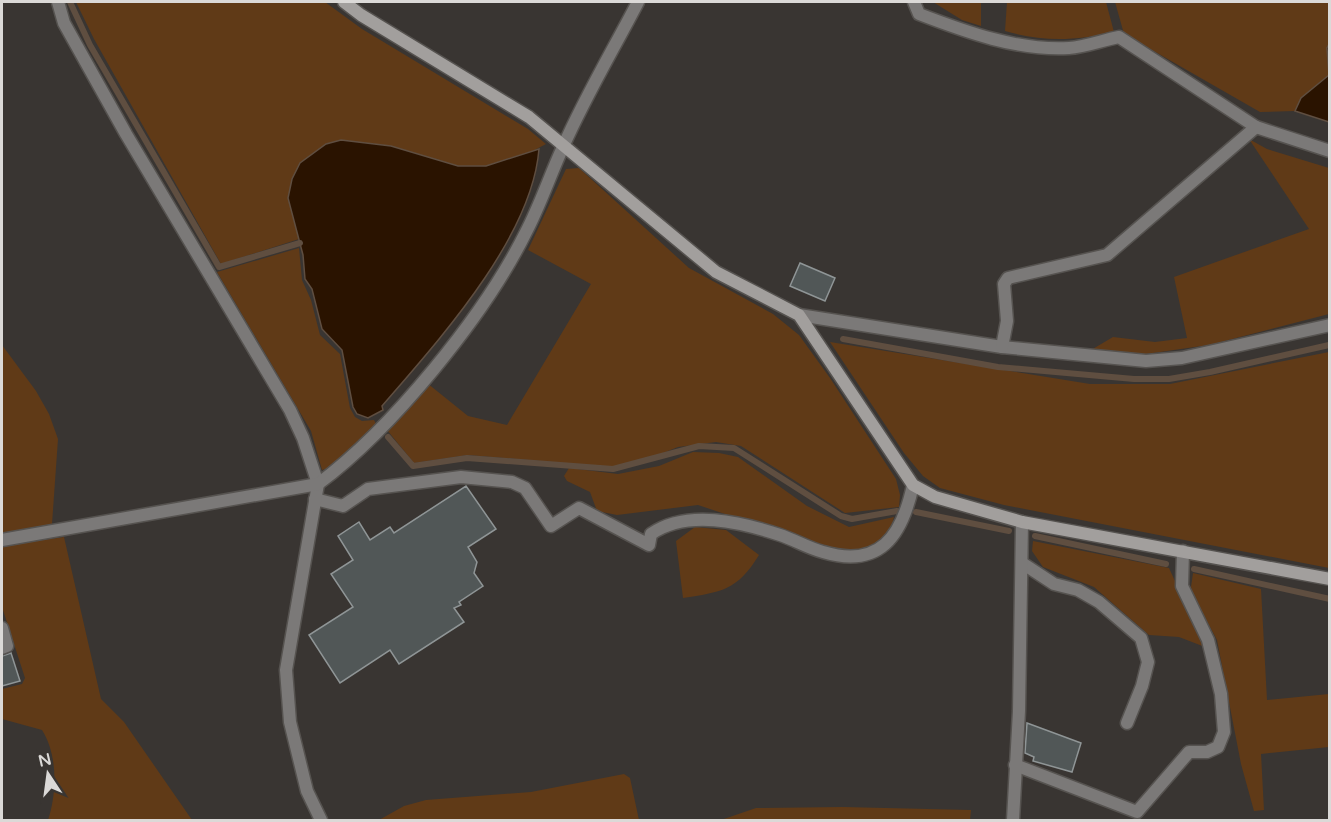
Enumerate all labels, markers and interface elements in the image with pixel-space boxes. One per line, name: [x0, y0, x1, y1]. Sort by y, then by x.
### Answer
north arrow: [18, 744, 78, 804]
text: N: [36, 749, 53, 772]

